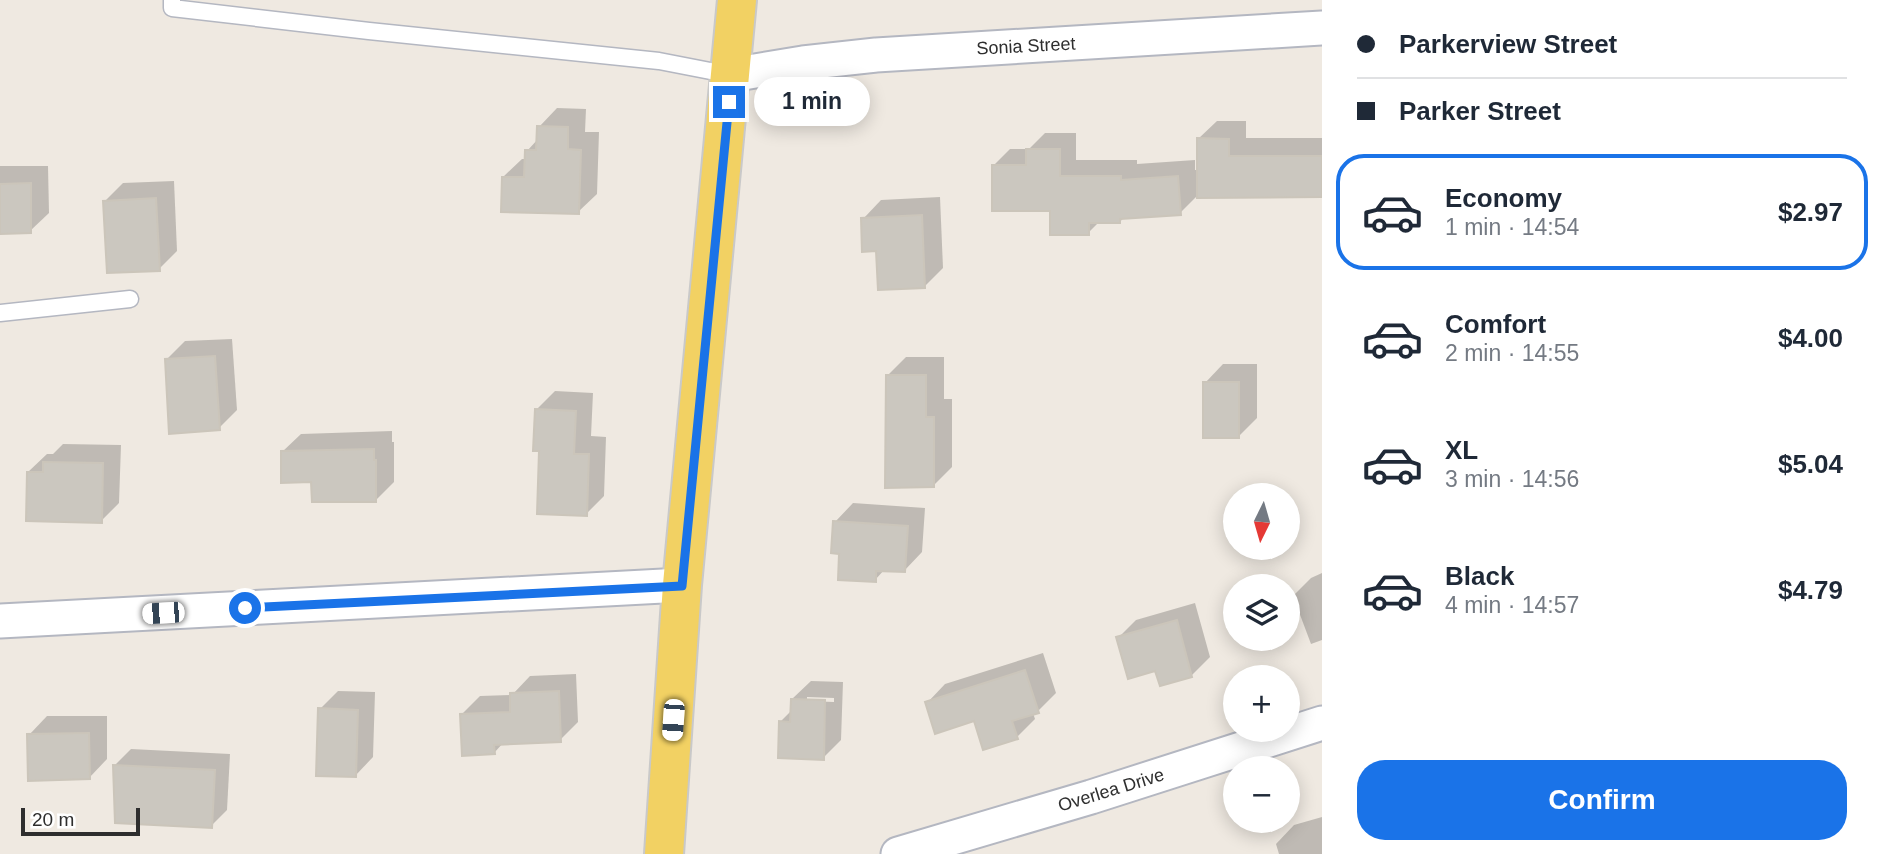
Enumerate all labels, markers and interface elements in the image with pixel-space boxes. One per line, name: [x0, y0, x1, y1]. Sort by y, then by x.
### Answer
text: Parkerview Street: [1399, 29, 1617, 59]
street label: Sonia Street: [976, 33, 1076, 59]
callout: 1 min: [754, 78, 869, 126]
route end: [713, 86, 745, 118]
text: 1 min: [782, 88, 842, 114]
text: Parker Street: [1399, 96, 1561, 126]
icon: car: [1361, 181, 1424, 244]
text: Economy: [1445, 183, 1562, 213]
text: $2.97: [1778, 197, 1843, 227]
text: 1 min · 14:54: [1445, 214, 1579, 240]
icon: car: [1361, 307, 1424, 370]
text: Comfort: [1445, 309, 1546, 339]
text: $4.00: [1778, 323, 1843, 353]
text: 2 min · 14:55: [1445, 340, 1579, 366]
icon: car: [1361, 433, 1424, 496]
text: XL: [1445, 435, 1478, 465]
text: $5.04: [1778, 449, 1843, 479]
text: 3 min · 14:56: [1445, 466, 1579, 492]
north arrow: [1223, 483, 1300, 560]
map controls: [1223, 483, 1300, 833]
icon: car: [1361, 559, 1424, 622]
text: Black: [1445, 561, 1514, 591]
button: layers: [1223, 574, 1300, 651]
text: $4.79: [1778, 575, 1843, 605]
route start: [229, 592, 261, 624]
text: 4 min · 14:57: [1445, 592, 1579, 618]
car: [142, 601, 185, 625]
button: +: [1223, 665, 1300, 742]
car: [662, 698, 685, 742]
button: −: [1223, 756, 1300, 833]
button: Confirm: [1357, 760, 1847, 840]
street label: Overlea Drive: [1055, 764, 1167, 816]
scale bar: [21, 805, 140, 837]
text: 20 m: [32, 809, 74, 830]

